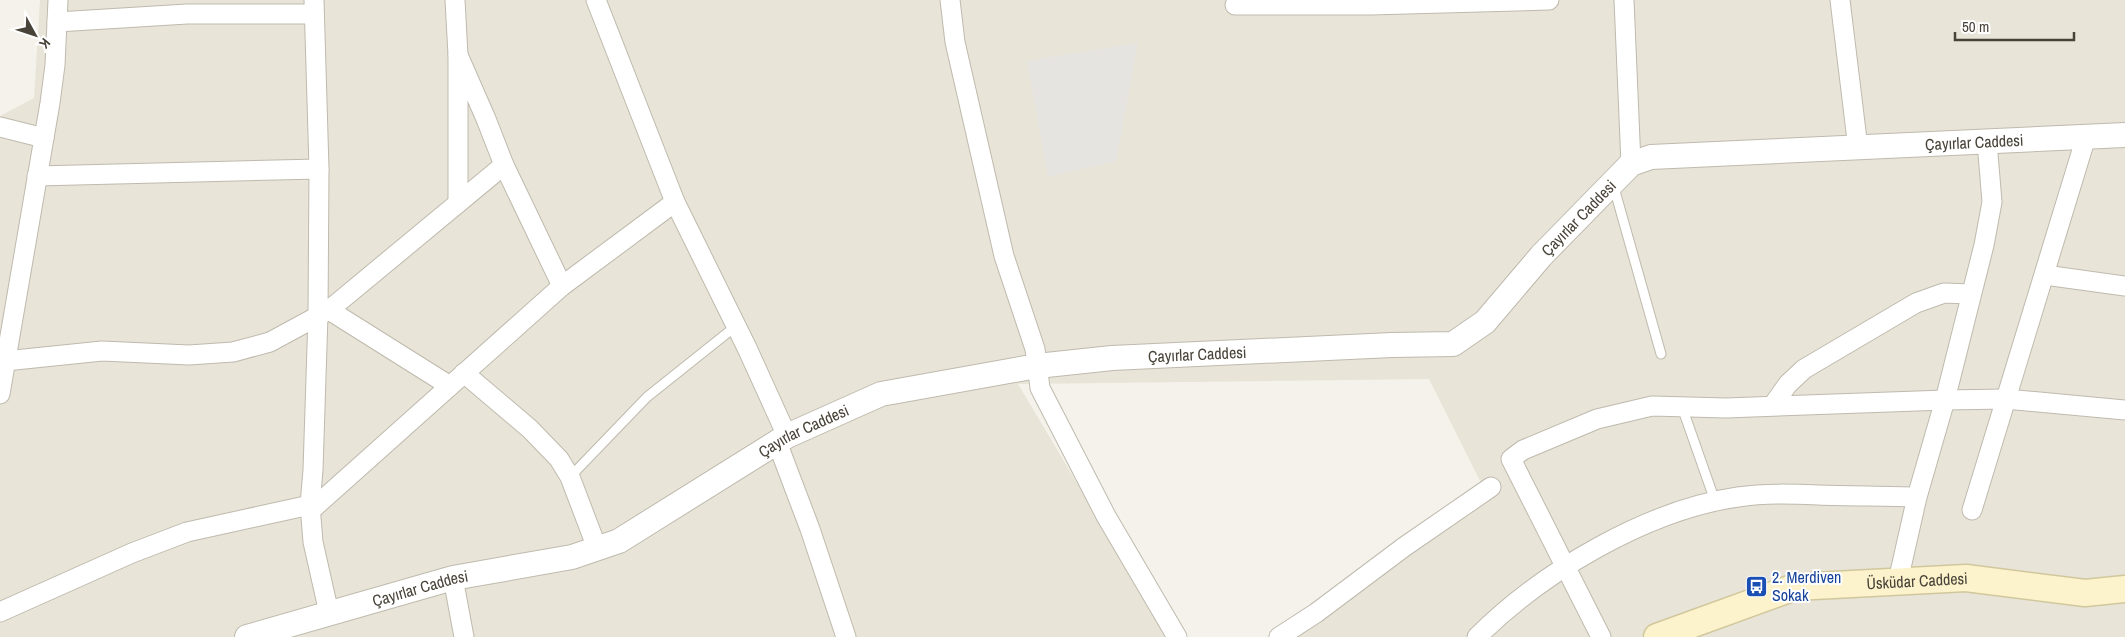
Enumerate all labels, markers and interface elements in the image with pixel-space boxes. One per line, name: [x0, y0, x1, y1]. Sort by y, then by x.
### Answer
north arrow: [10, 10, 60, 60]
scale bar: [1955, 10, 2074, 42]
text: 50 m: [1962, 16, 1989, 37]
text: K: [35, 34, 55, 53]
street label: Çayırlar Caddesi: [1925, 129, 2024, 155]
street label: Çayırlar Caddesi: [1536, 175, 1621, 261]
street label: Çayırlar Caddesi: [1147, 341, 1247, 367]
street label: Çayırlar Caddesi: [754, 399, 852, 462]
street label: Çayırlar Caddesi: [370, 565, 470, 612]
place label: 2. Merdiven Sokak: [1772, 566, 1841, 606]
street label: Üsküdar Caddesi: [1866, 567, 1968, 594]
bus stop icon: 2. Merdiven Sokak: [1744, 574, 1768, 598]

